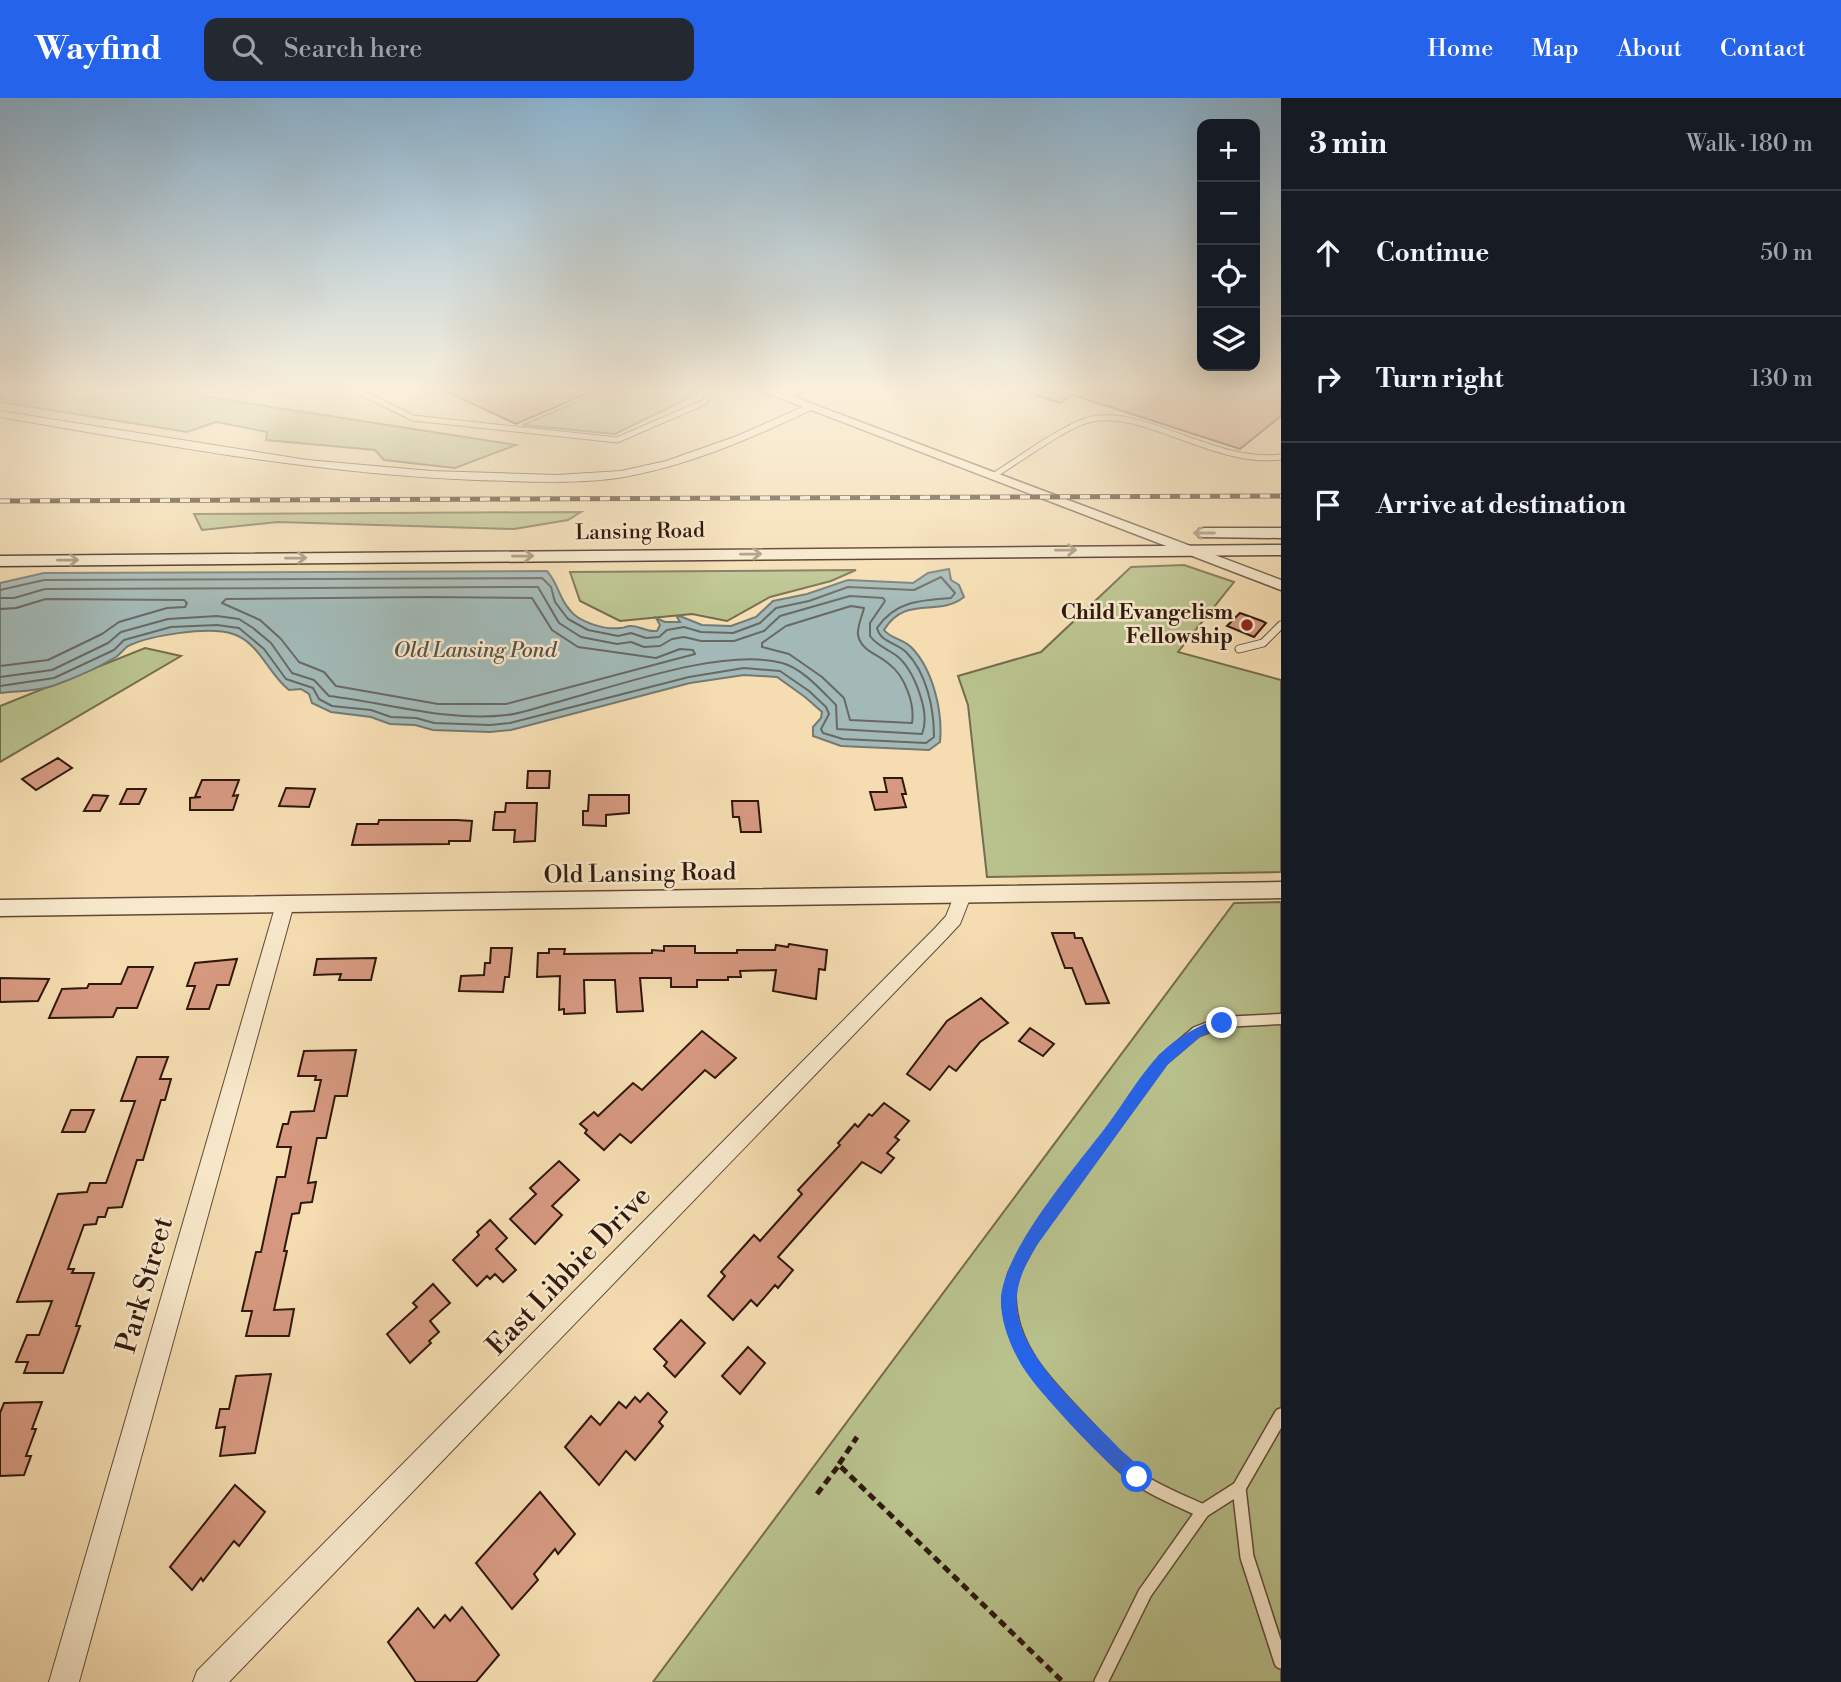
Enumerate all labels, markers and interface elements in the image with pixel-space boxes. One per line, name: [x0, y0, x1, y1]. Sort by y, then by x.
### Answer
search box: [204, 18, 694, 81]
text: Wayfind: [35, 29, 162, 70]
icon: search: [228, 30, 266, 68]
text: Search here: [284, 33, 422, 65]
text: Home: [1428, 34, 1493, 64]
text: Map: [1531, 34, 1579, 64]
text: About: [1617, 34, 1682, 64]
text: Contact: [1720, 34, 1806, 64]
map controls: [1197, 119, 1260, 371]
button: +: [1197, 119, 1260, 182]
text: 3 min: [1309, 125, 1387, 163]
text: Walk · 180 m: [1686, 130, 1813, 158]
button: −: [1197, 182, 1260, 245]
icon: ahead: [1309, 234, 1347, 272]
text: Continue: [1376, 237, 1489, 269]
text: 50 m: [1760, 239, 1813, 267]
button: locate: [1197, 245, 1260, 308]
button: layers: [1197, 308, 1260, 371]
icon: right: [1309, 360, 1347, 398]
text: Turn right: [1376, 363, 1504, 395]
text: 130 m: [1750, 365, 1813, 393]
icon: arrive: [1309, 486, 1347, 524]
text: Arrive at destination: [1376, 489, 1626, 521]
street label: Lansing Road: [575, 518, 705, 546]
one-way arrow: [1193, 526, 1216, 540]
one-way arrow: [1054, 543, 1077, 557]
one-way arrow: [739, 547, 762, 560]
one-way arrow: [511, 549, 534, 563]
one-way arrow: [284, 551, 307, 565]
one-way arrow: [56, 553, 79, 567]
place label: Child Evangelism Fellowship: [1061, 600, 1233, 650]
marker: Child Evangelism Fellowship: [1239, 617, 1255, 633]
water label: Old Lansing Pond: [394, 638, 558, 664]
street label: Old Lansing Road: [543, 857, 737, 891]
route end: [1206, 1007, 1237, 1038]
street label: East Libbie Drive: [479, 1179, 659, 1363]
street label: Park Street: [109, 1213, 181, 1357]
route start: [1121, 1461, 1152, 1492]

